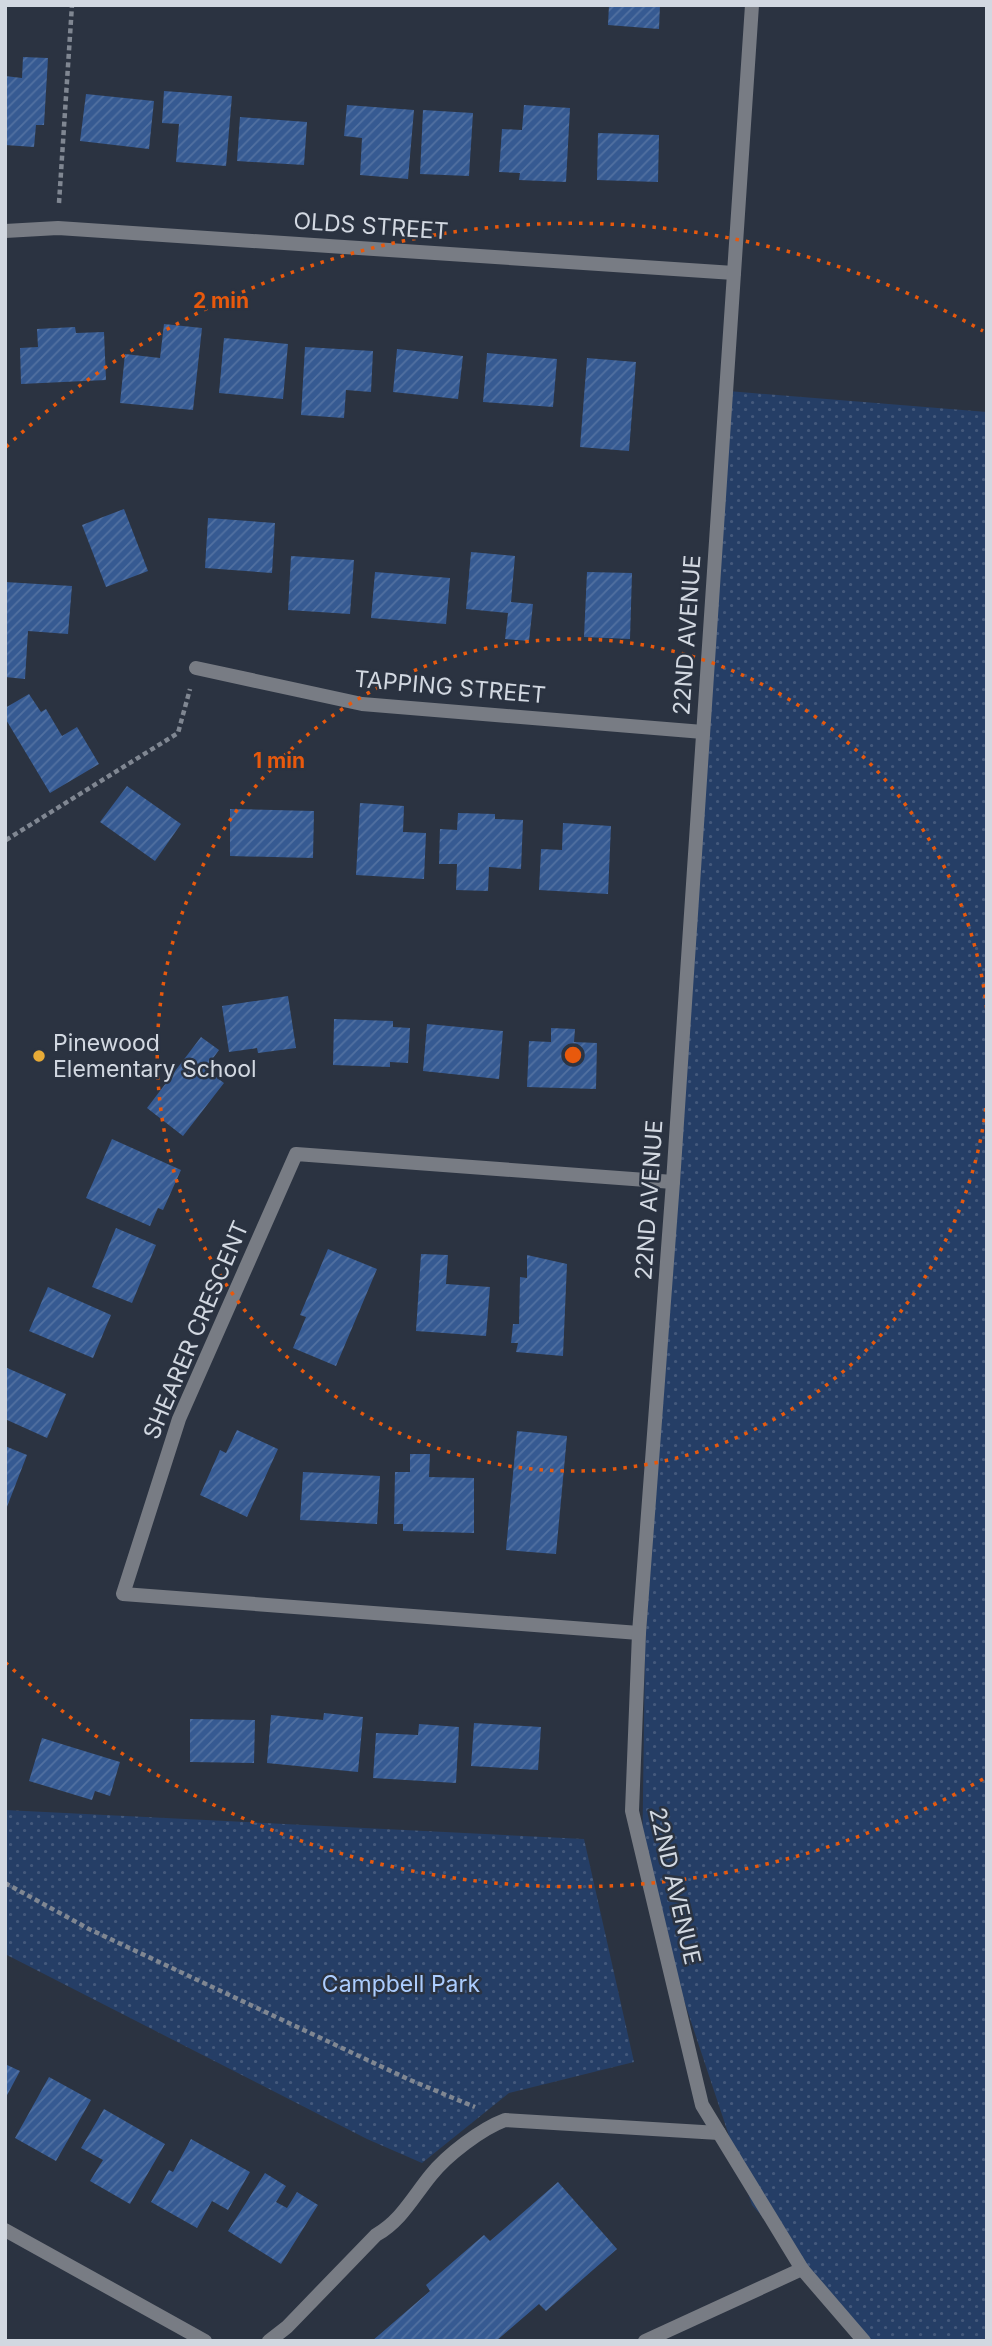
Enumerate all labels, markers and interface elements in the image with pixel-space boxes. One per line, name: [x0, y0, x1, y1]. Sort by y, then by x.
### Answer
street label: OLDS STREET: [293, 207, 449, 245]
text: 2 min: [193, 288, 249, 313]
street label: 22ND AVENUE: [667, 554, 707, 716]
street label: TAPPING STREET: [353, 665, 547, 709]
text: 1 min: [253, 748, 305, 773]
place label: Pinewood Elementary School: [53, 1029, 257, 1083]
centre of rings: [561, 1043, 585, 1067]
marker: Pinewood Elementary School: [31, 1048, 47, 1064]
street label: 22ND AVENUE: [629, 1119, 669, 1281]
street label: SHEARER CRESCENT: [137, 1217, 255, 1443]
street label: 22ND AVENUE: [643, 1805, 707, 1967]
park label: Campbell Park: [322, 1970, 481, 1998]

